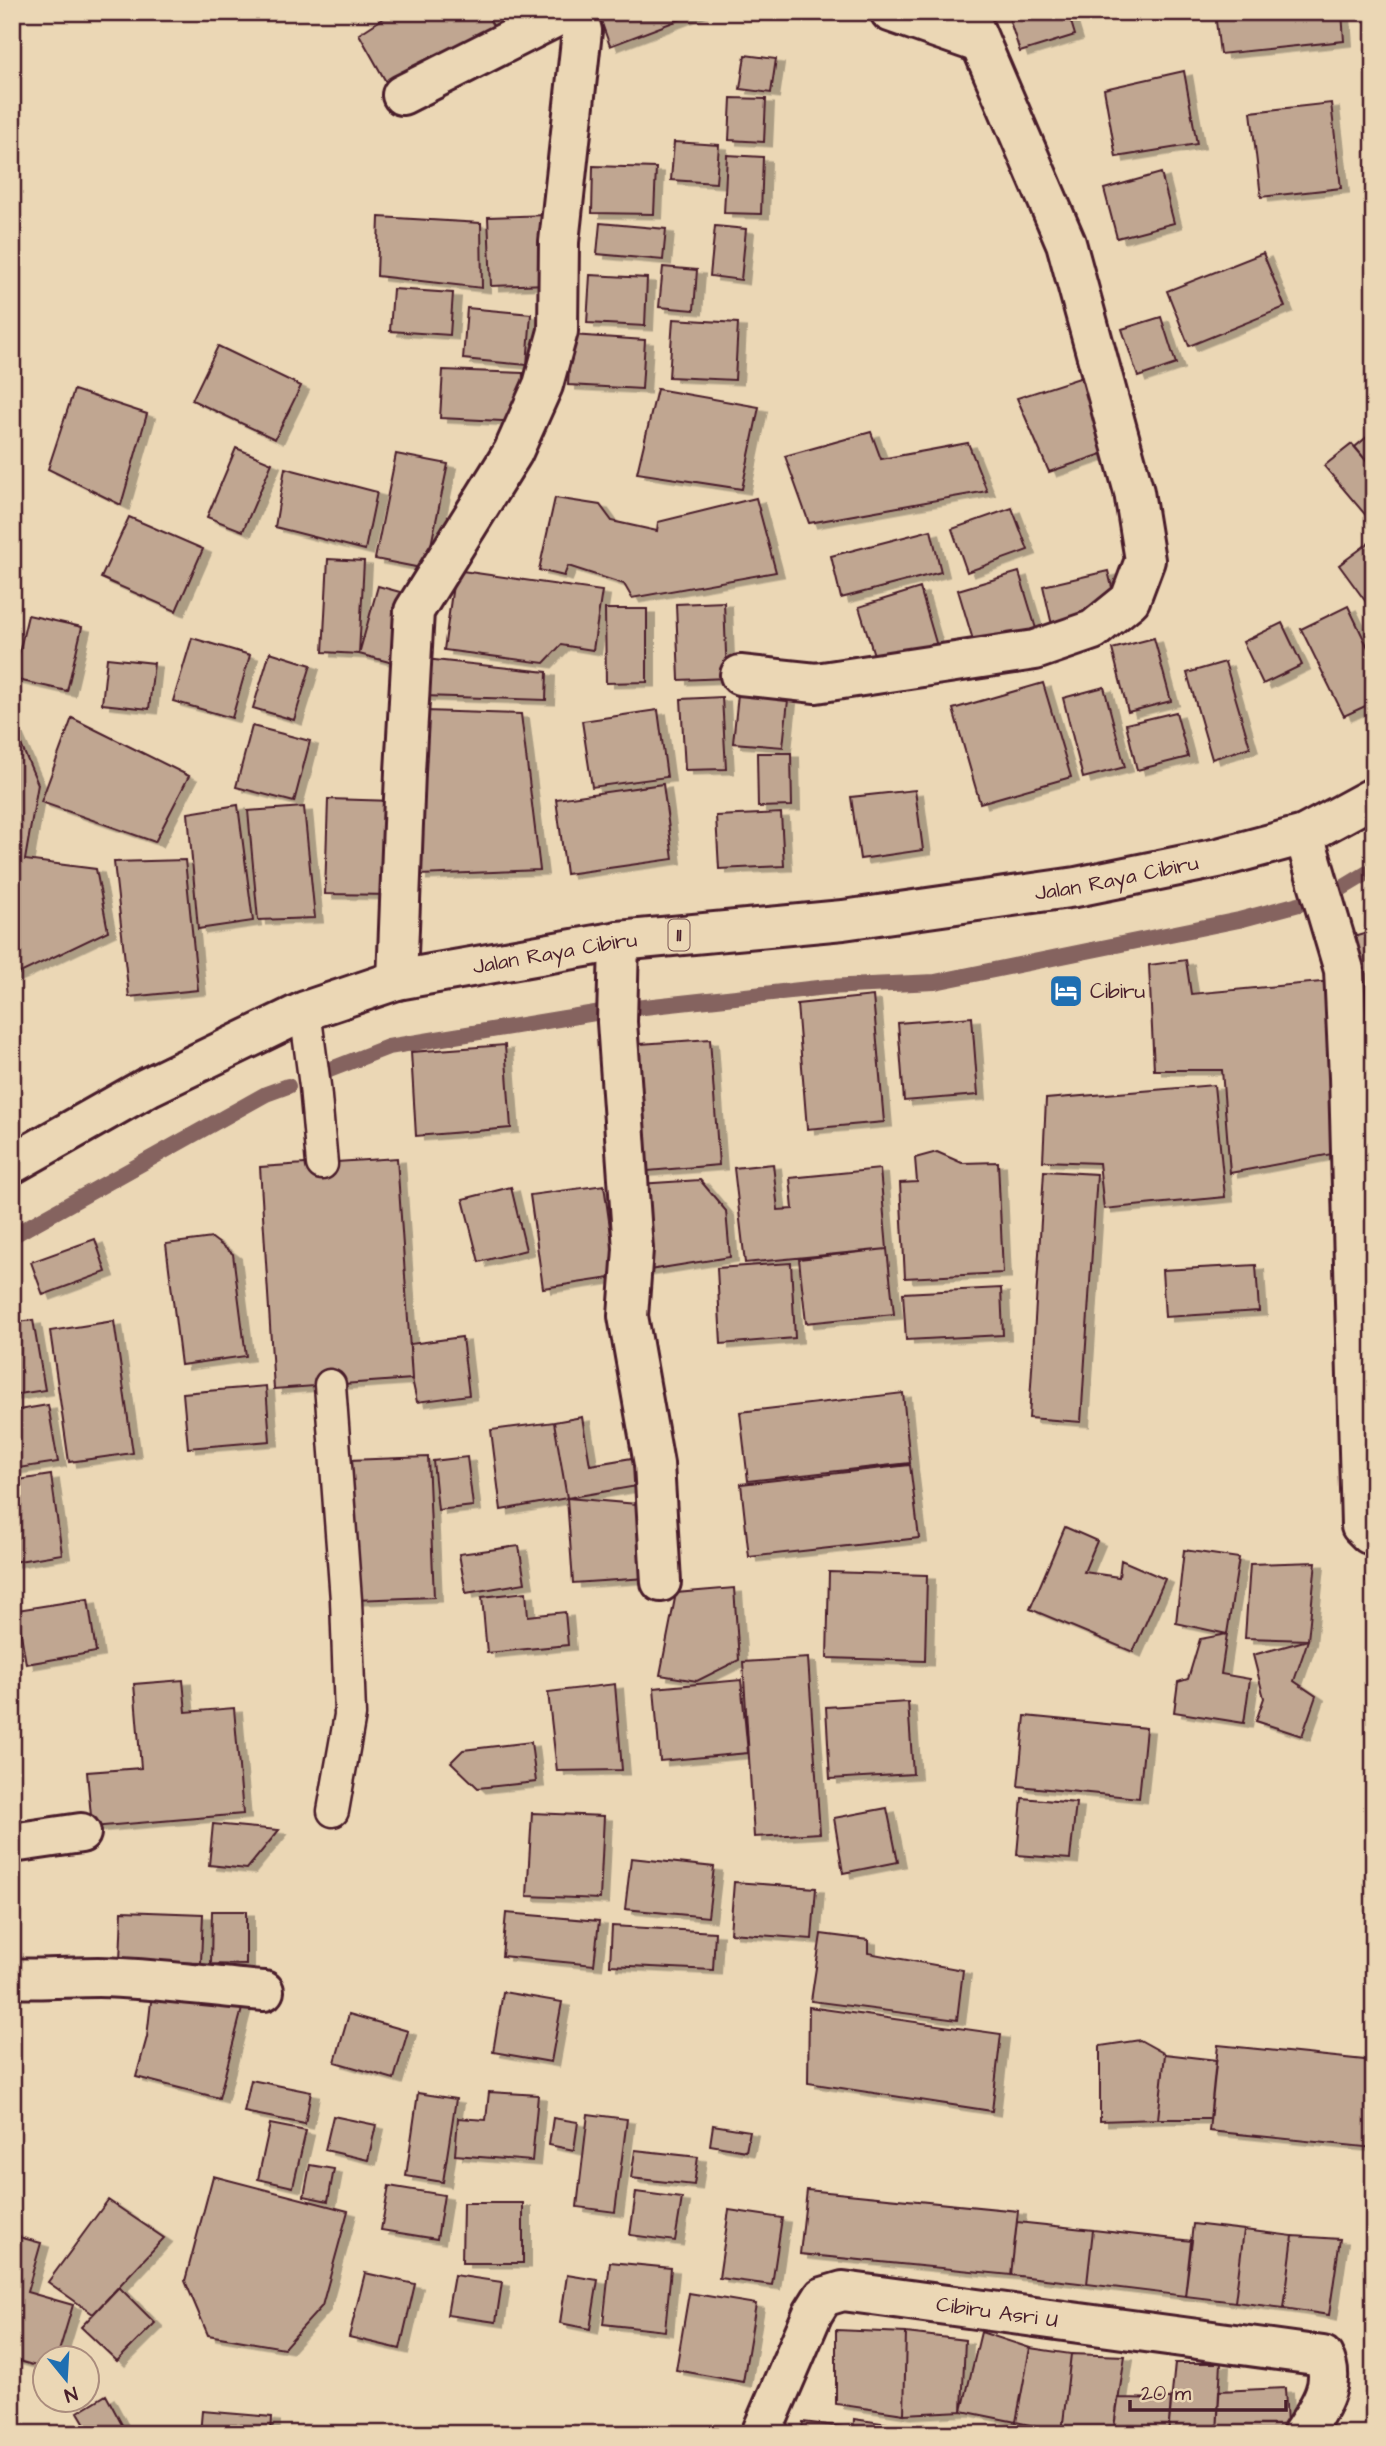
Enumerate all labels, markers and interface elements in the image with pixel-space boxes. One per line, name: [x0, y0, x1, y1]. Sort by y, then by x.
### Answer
street label: Jalan Raya Cibiru: [1033, 848, 1201, 907]
road number: 11: [668, 920, 690, 951]
street label: Jalan Raya Cibiru: [470, 925, 639, 981]
hotel icon: Cibiru: [1047, 972, 1085, 1010]
place label: Cibiru: [1090, 977, 1146, 1006]
street label: Cibiru Asri U: [934, 2289, 1060, 2334]
north arrow: [32, 2344, 102, 2414]
scale bar: [1130, 2369, 1286, 2413]
text: N: [61, 2379, 81, 2408]
text: 20 m: [1141, 2379, 1192, 2408]

